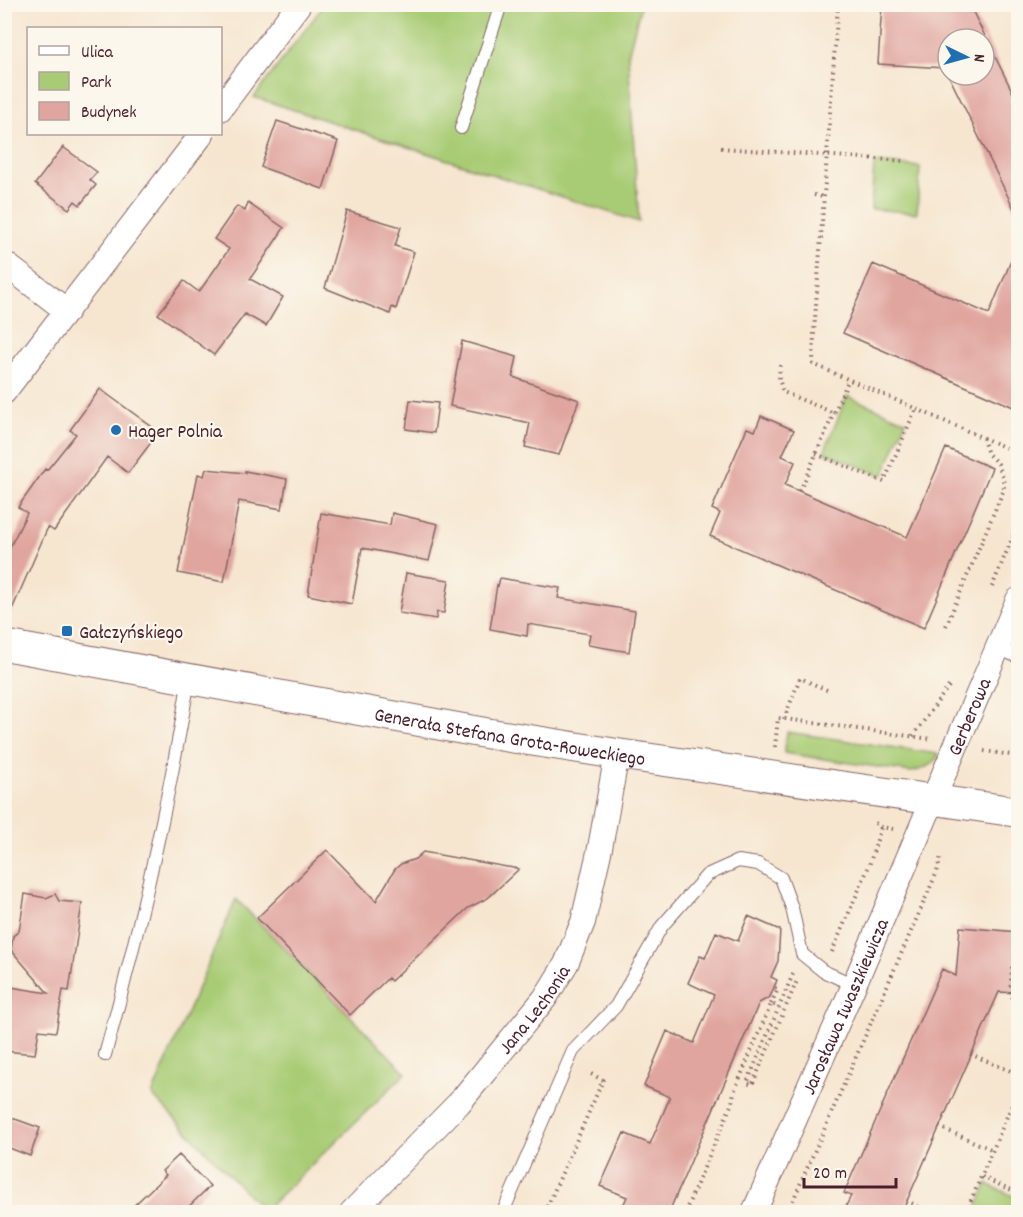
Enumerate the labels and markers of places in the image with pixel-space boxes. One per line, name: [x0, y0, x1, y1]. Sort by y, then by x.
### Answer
place label: Hager Polnia: [128, 419, 223, 447]
marker: Hager Polnia: [109, 423, 123, 437]
place label: Gałczyńskiego: [79, 620, 183, 648]
marker: Gałczyńskiego: [60, 624, 74, 638]

